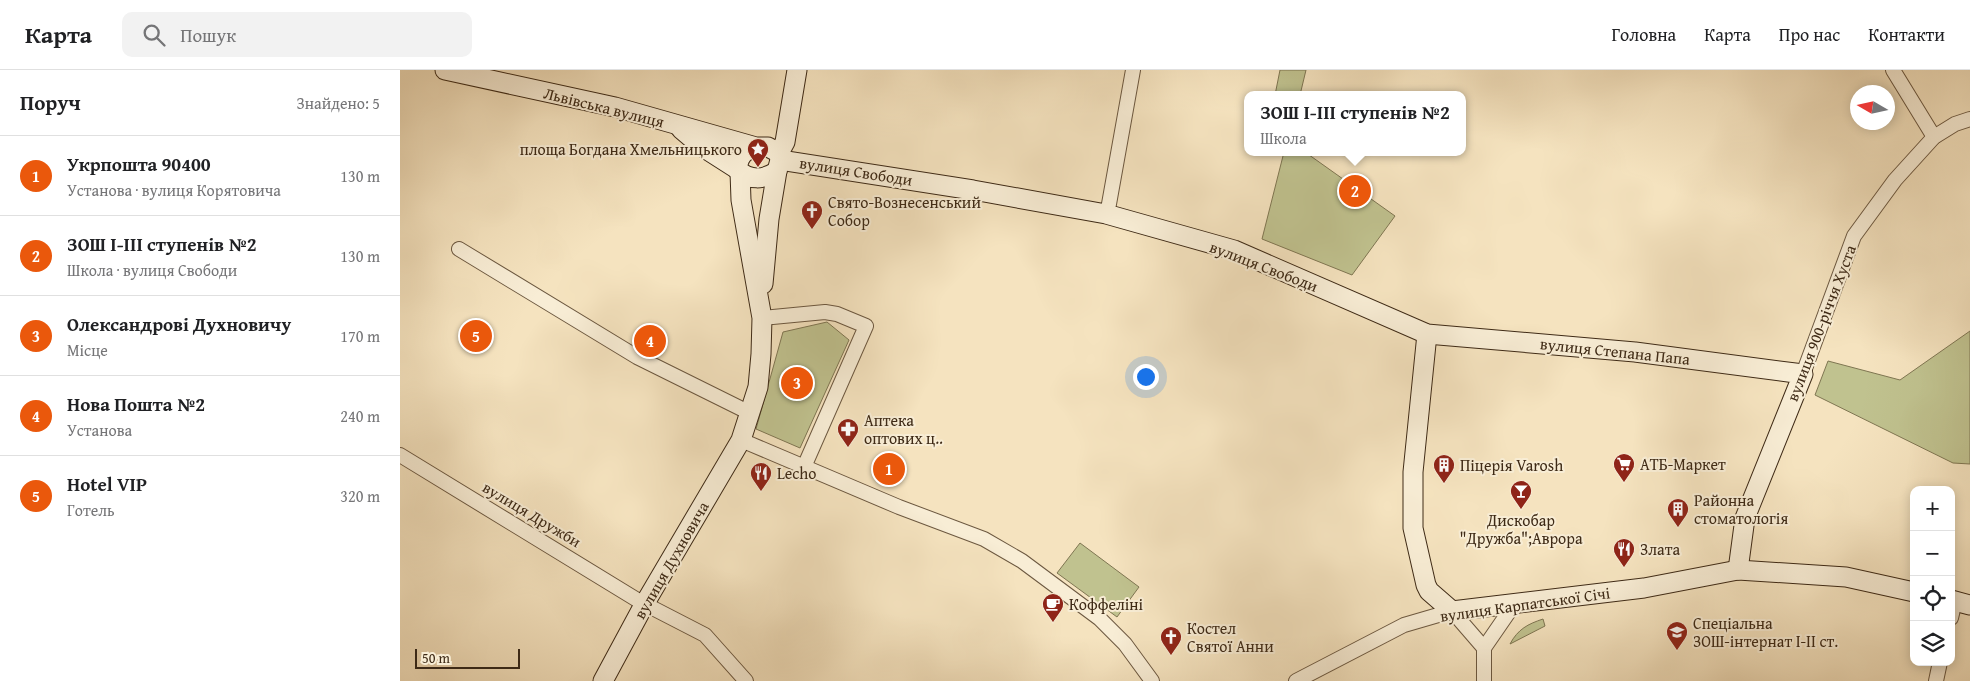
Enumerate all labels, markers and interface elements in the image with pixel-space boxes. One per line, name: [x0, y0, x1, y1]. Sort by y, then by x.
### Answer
search box: [122, 12, 472, 57]
text: Карта: [25, 17, 92, 52]
icon: search: [140, 21, 168, 49]
text: Пошук: [180, 21, 236, 49]
text: Головна: [1611, 21, 1676, 48]
text: Карта: [1704, 21, 1751, 48]
text: Про нас: [1779, 21, 1840, 48]
text: Контакти: [1868, 21, 1945, 48]
street label: Львівська вулиця: [541, 80, 667, 134]
north arrow: [1850, 85, 1895, 130]
text: Поруч: [20, 87, 81, 118]
text: Знайдено: 5: [297, 91, 380, 115]
popup: [1244, 91, 1466, 156]
text: ЗОШ І-ІІІ ступенів №2: [1260, 98, 1450, 126]
text: Школа: [1260, 126, 1307, 150]
place label: площа Богдана Хмельницького: [520, 137, 742, 161]
place icon: площа Богдана Хмельницького: [746, 137, 770, 168]
text: Укрпошта 90400: [67, 150, 211, 178]
street label: вулиця Свободи: [798, 150, 915, 192]
text: 1: [32, 164, 40, 188]
text: 130 m: [340, 164, 380, 188]
pin: 2: [1339, 172, 1371, 210]
text: Установа · вулиця Корятовича: [67, 178, 281, 202]
place label: Свято-Вознесенський Собор: [828, 190, 981, 232]
church icon: Свято-Вознесенський Собор: [800, 199, 824, 230]
text: ЗОШ І-ІІІ ступенів №2: [67, 230, 257, 258]
street label: вулиця Свободи: [1206, 234, 1322, 298]
street label: вулиця 900-річчя Хуста: [1780, 241, 1862, 405]
text: 2: [32, 244, 40, 268]
text: 130 m: [340, 244, 380, 268]
text: Школа · вулиця Свободи: [67, 258, 237, 282]
text: Олександрові Духновичу: [67, 310, 291, 338]
pin: 5: [460, 317, 492, 355]
pin: 4: [634, 322, 666, 360]
text: 3: [32, 324, 40, 348]
text: 170 m: [340, 324, 380, 348]
street label: вулиця Степана Папа: [1539, 331, 1692, 371]
text: Місце: [67, 338, 108, 362]
pin: 3: [781, 364, 813, 402]
your location: [1133, 364, 1159, 390]
text: Нова Пошта №2: [67, 390, 205, 418]
text: 4: [32, 404, 40, 428]
text: 240 m: [340, 404, 380, 428]
place label: Аптека оптових ц‥: [864, 408, 943, 450]
pharmacy icon: Аптека оптових ц‥: [836, 417, 860, 448]
text: Установа: [67, 418, 132, 442]
pin: 1: [873, 450, 905, 488]
supermarket icon: АТБ-Маркет: [1612, 452, 1636, 483]
place label: АТБ-Маркет: [1640, 452, 1726, 476]
building icon: Піцерія Varosh: [1432, 453, 1456, 484]
place label: Піцерія Varosh: [1460, 453, 1563, 477]
restaurant icon: Lecho: [749, 461, 773, 492]
place label: Lecho: [777, 461, 816, 485]
text: Hotel VIP: [67, 470, 147, 498]
street label: вулиця Дружби: [478, 475, 586, 553]
bar icon: Дискобар "Дружба";Аврора: [1509, 479, 1533, 510]
text: 5: [32, 484, 40, 508]
text: 320 m: [340, 484, 380, 508]
map controls: [1910, 486, 1955, 666]
button: +: [1910, 486, 1955, 531]
place label: Районна стоматологія: [1694, 488, 1788, 530]
street label: вулиця Духновича: [627, 496, 715, 623]
building icon: Районна стоматологія: [1666, 497, 1690, 528]
text: Готель: [67, 498, 115, 522]
place label: Дискобар "Дружба";Аврора: [1459, 508, 1583, 550]
button: −: [1910, 531, 1955, 576]
restaurant icon: Злата: [1612, 537, 1636, 568]
place label: Злата: [1640, 537, 1680, 561]
button: locate: [1910, 576, 1955, 621]
street label: вулиця Карпатської Січі: [1439, 580, 1612, 628]
cafe icon: Коффеліні: [1041, 592, 1065, 623]
place label: Коффеліні: [1069, 592, 1144, 616]
place label: Спеціальна ЗОШ-інтернат І-ІІ ст.: [1693, 611, 1838, 653]
place label: Костел Святої Анни: [1187, 616, 1274, 658]
school or university icon: Спеціальна ЗОШ-інтернат І-ІІ ст.: [1665, 620, 1689, 651]
button: layers: [1910, 621, 1955, 666]
church icon: Костел Святої Анни: [1159, 625, 1183, 656]
scale bar: [415, 646, 520, 669]
text: 50 m: [422, 648, 450, 668]

